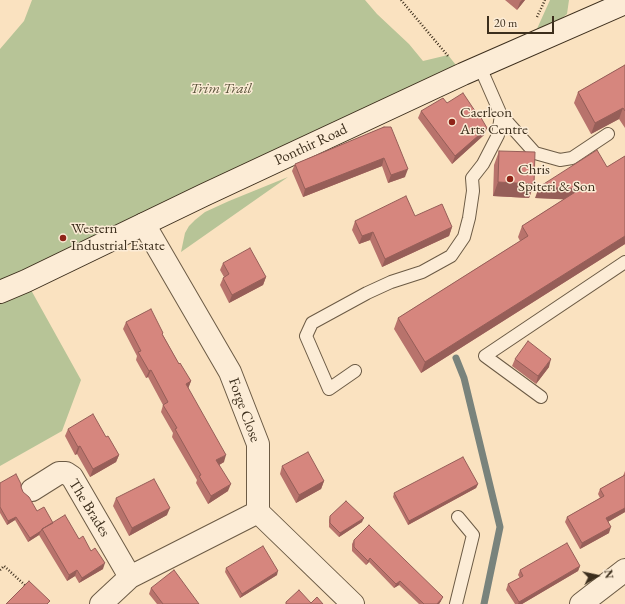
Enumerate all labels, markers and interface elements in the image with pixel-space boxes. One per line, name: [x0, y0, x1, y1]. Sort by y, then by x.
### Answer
scale bar: [489, 8, 556, 34]
text: 20 m: [494, 15, 517, 31]
park label: Trim Trail: [190, 80, 252, 98]
place label: Caerleon Arts Centre: [460, 104, 528, 139]
marker: Caerleon Arts Centre: [447, 117, 457, 127]
street label: Ponthir Road: [272, 120, 350, 170]
place label: Chris Spiteri & Son: [518, 161, 595, 196]
marker: Chris Spiteri & Son: [505, 174, 515, 184]
place label: Western Industrial Estate: [71, 220, 165, 255]
marker: Western Industrial Estate: [58, 233, 68, 243]
street label: Forge Close: [224, 375, 264, 445]
street label: The Brades: [64, 476, 114, 540]
north arrow: [577, 556, 617, 596]
text: N: [601, 569, 616, 580]

